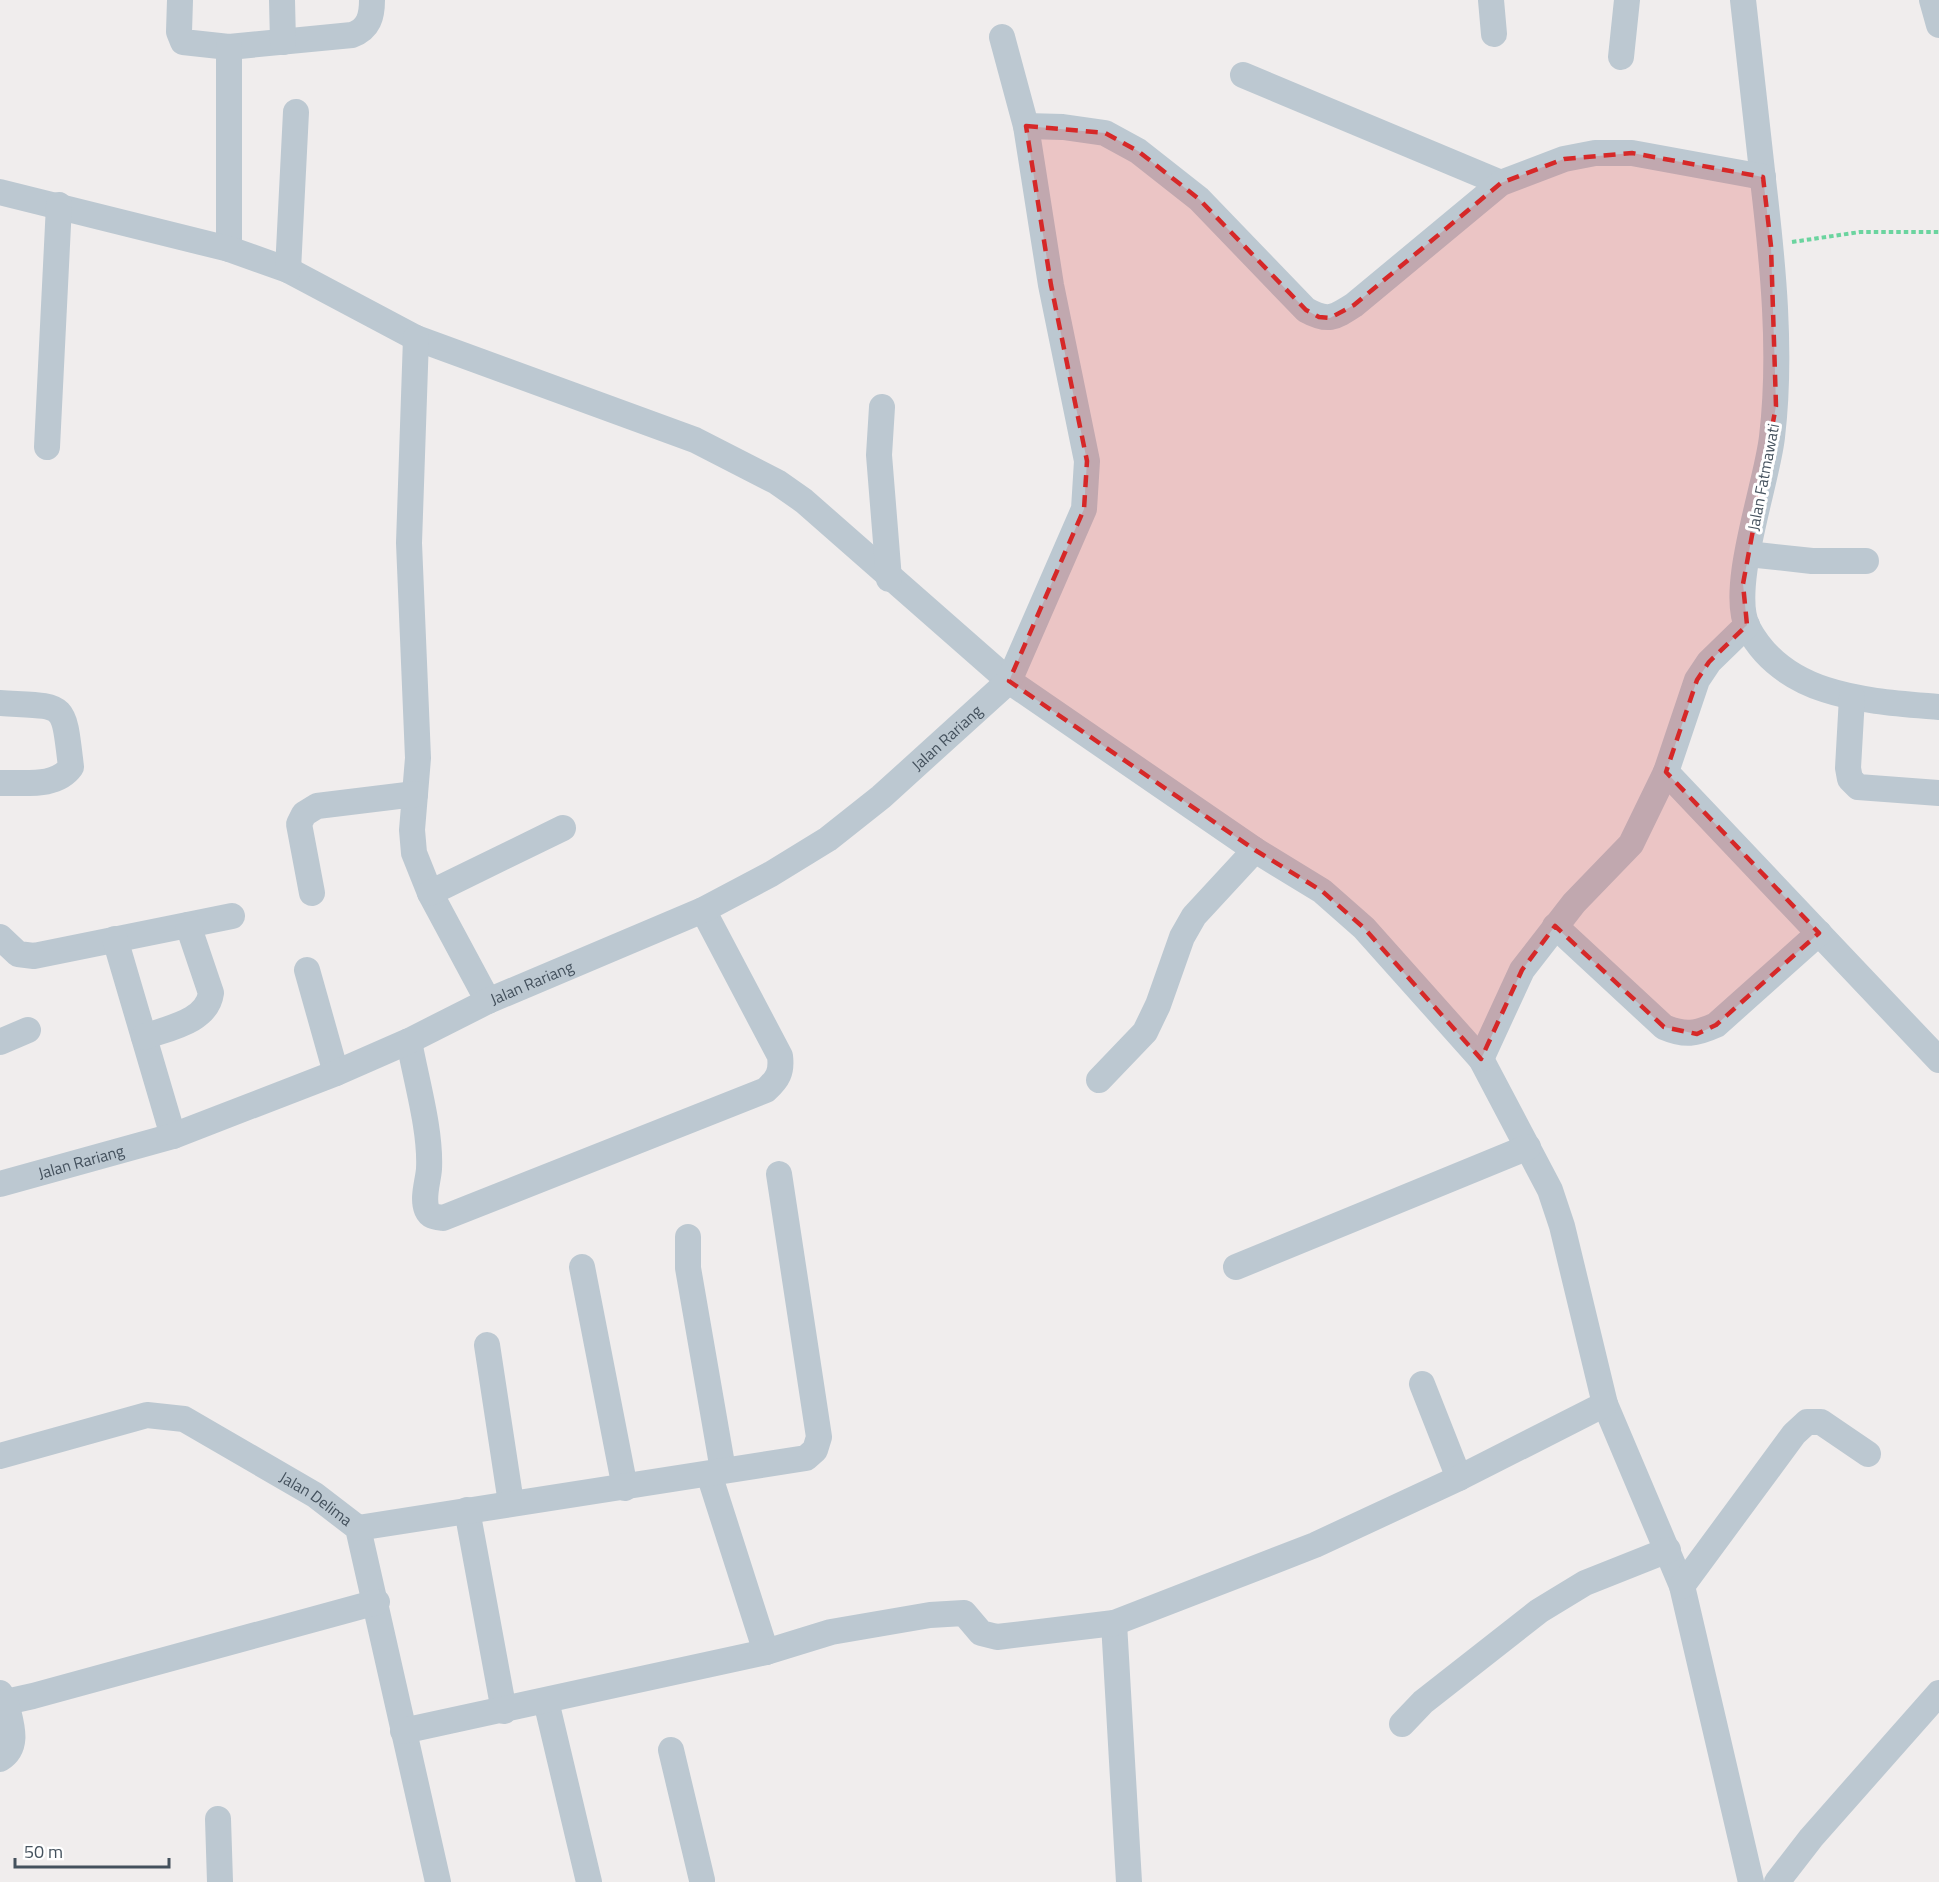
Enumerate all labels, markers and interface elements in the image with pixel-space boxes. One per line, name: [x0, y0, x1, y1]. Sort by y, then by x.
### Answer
street label: Jalan Fatmawati: [1741, 421, 1785, 533]
street label: Jalan Rariang: [906, 699, 987, 776]
street label: Jalan Rariang: [486, 954, 577, 1011]
street label: Jalan Rariang: [35, 1138, 127, 1185]
street label: Jalan Delima: [275, 1465, 358, 1532]
scale bar: [15, 1831, 170, 1869]
text: 50 m: [24, 1838, 63, 1865]

